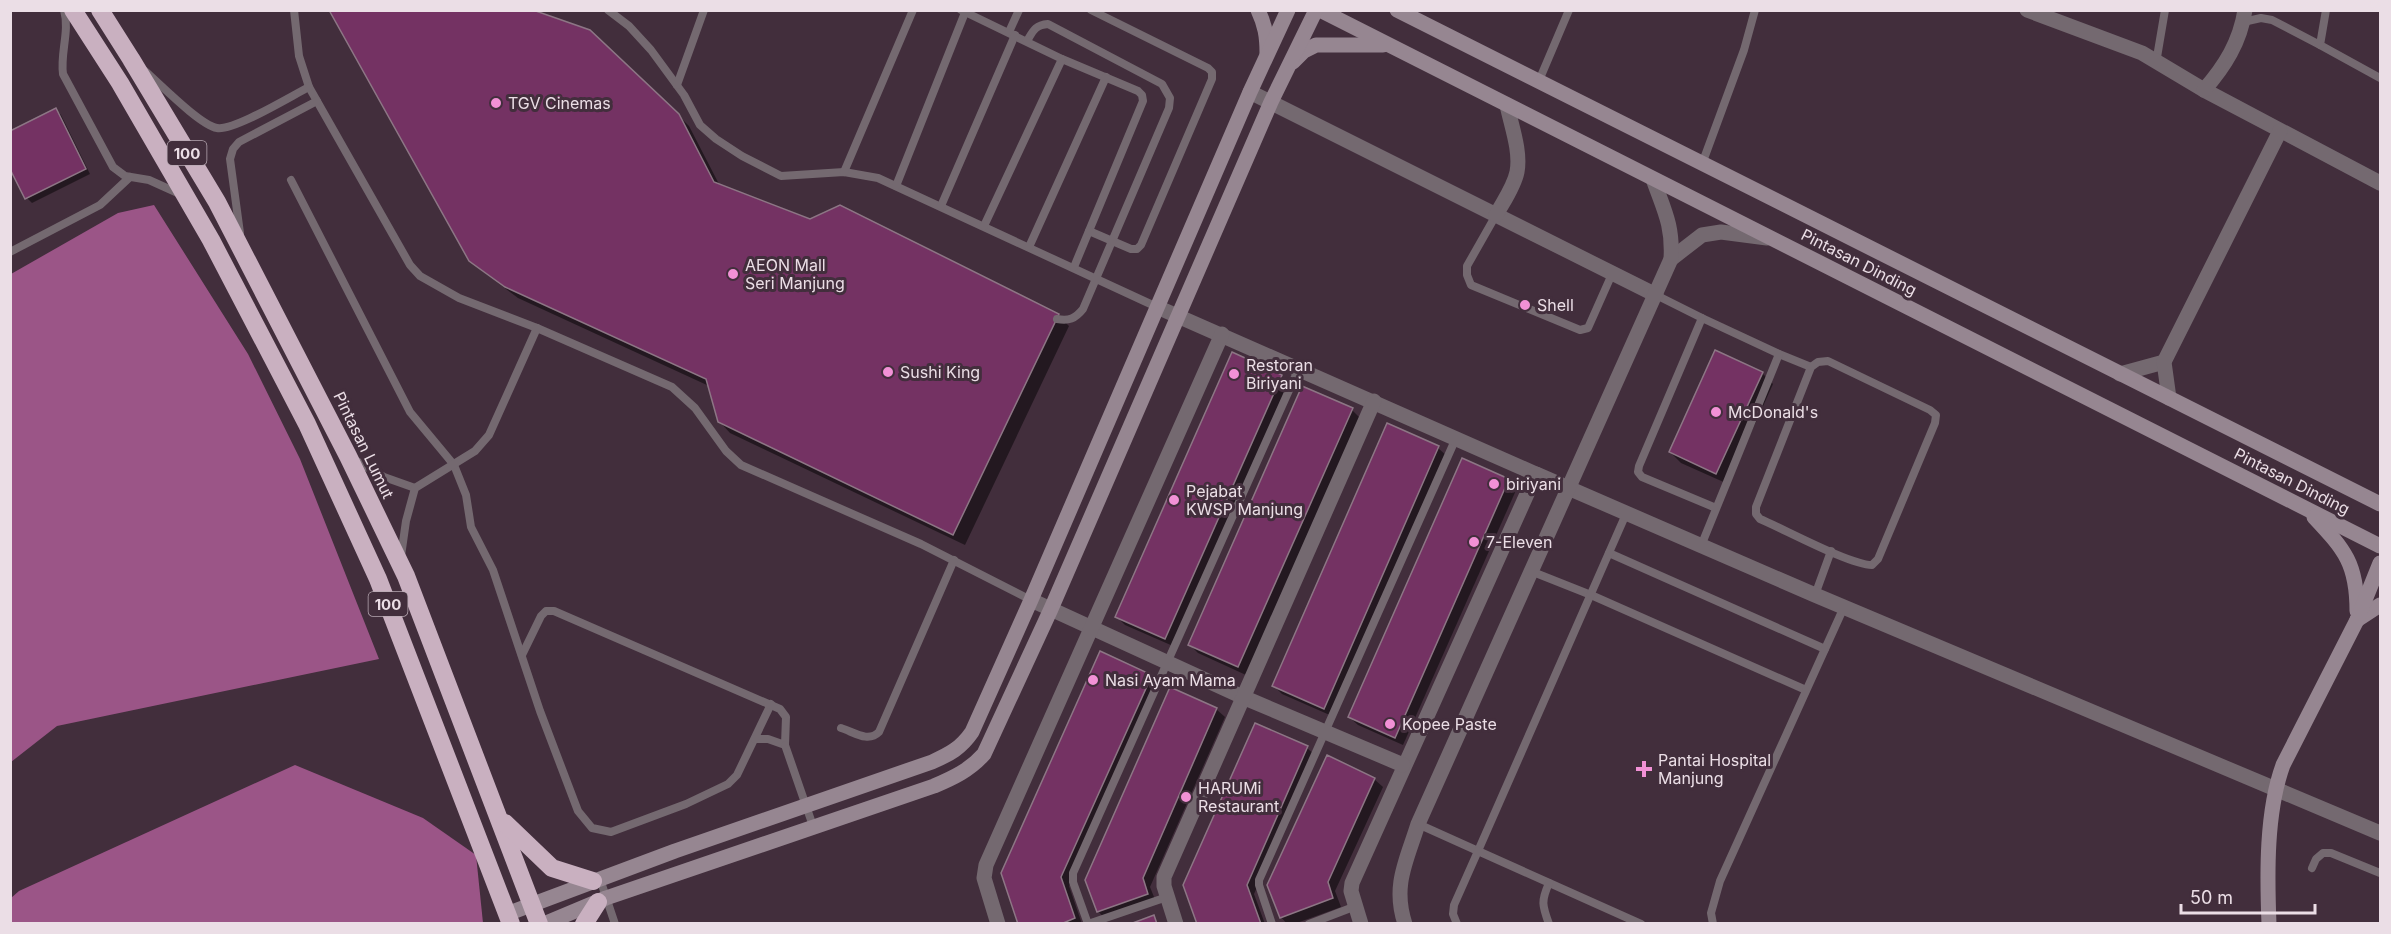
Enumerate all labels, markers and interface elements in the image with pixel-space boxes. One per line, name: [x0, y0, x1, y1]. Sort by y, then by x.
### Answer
place label: TGV Cinemas: [508, 93, 611, 113]
marker: TGV Cinemas: [489, 96, 503, 110]
road number: 100: [168, 141, 207, 165]
street label: Pintasan Dinding: [1798, 224, 1920, 300]
place label: AEON Mall Seri Manjung: [745, 255, 845, 293]
marker: AEON Mall Seri Manjung: [726, 267, 740, 281]
place label: Shell: [1537, 295, 1574, 315]
marker: Shell: [1518, 298, 1532, 312]
place label: Restoran Biriyani: [1246, 355, 1313, 393]
place label: Sushi King: [900, 362, 980, 382]
marker: Sushi King: [881, 365, 895, 379]
marker: Restoran Biriyani: [1227, 367, 1241, 381]
street label: Pintasan Lumut: [329, 388, 399, 502]
place label: McDonald's: [1728, 402, 1818, 422]
marker: McDonald's: [1709, 405, 1723, 419]
street label: Pintasan Dinding: [2231, 443, 2353, 519]
place label: biriyani: [1506, 474, 1561, 494]
marker: biriyani: [1487, 477, 1501, 491]
place label: Pejabat KWSP Manjung: [1186, 481, 1303, 519]
marker: Pejabat KWSP Manjung: [1167, 493, 1181, 507]
place label: 7-Eleven: [1486, 532, 1552, 552]
marker: 7-Eleven: [1467, 535, 1481, 549]
road number: 100: [368, 592, 408, 616]
place label: Nasi Ayam Mama: [1105, 670, 1236, 690]
marker: Nasi Ayam Mama: [1086, 673, 1100, 687]
place label: Kopee Paste: [1402, 714, 1497, 734]
marker: Kopee Paste: [1383, 717, 1397, 731]
place label: Pantai Hospital Manjung: [1658, 750, 1771, 788]
marker: Pantai Hospital Manjung: [1635, 760, 1653, 778]
place label: HARUMi Restaurant: [1198, 778, 1279, 816]
marker: HARUMi Restaurant: [1179, 790, 1193, 804]
scale bar: [2181, 877, 2314, 915]
text: 50 m: [2190, 887, 2233, 908]

